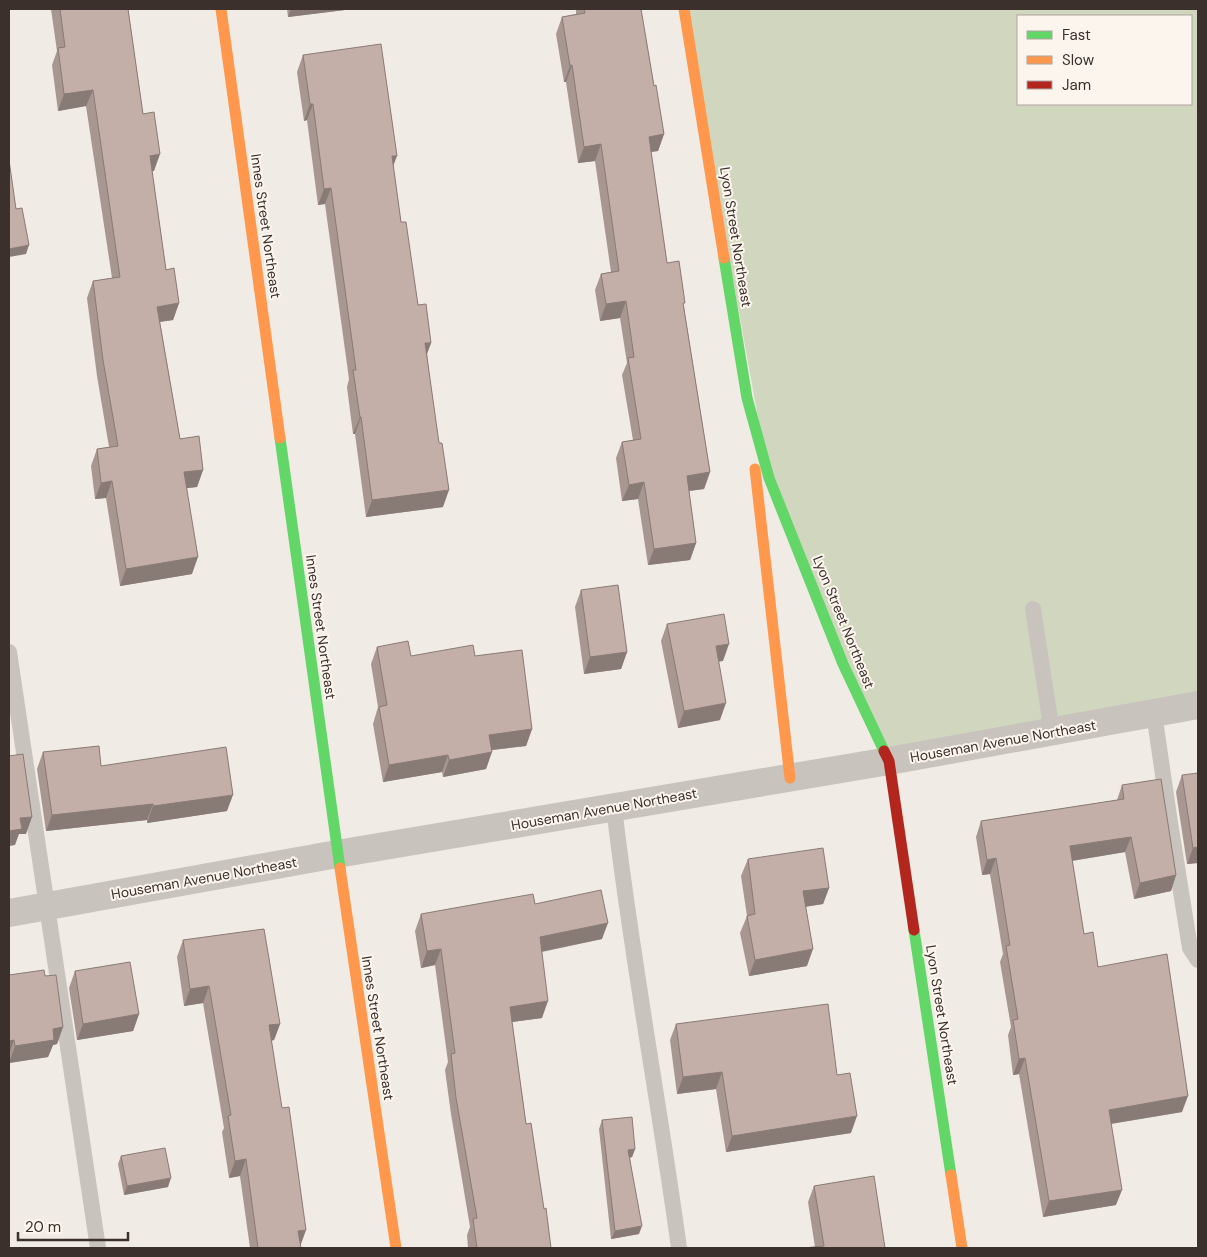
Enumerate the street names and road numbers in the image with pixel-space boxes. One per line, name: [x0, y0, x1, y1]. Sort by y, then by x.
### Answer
street label: Innes Street Northeast: [247, 152, 285, 300]
street label: Lyon Street Northeast: [716, 166, 756, 308]
street label: Innes Street Northeast: [302, 553, 340, 701]
street label: Lyon Street Northeast: [809, 553, 879, 691]
street label: Houseman Avenue Northeast: [909, 716, 1097, 766]
street label: Houseman Avenue Northeast: [510, 784, 698, 834]
street label: Houseman Avenue Northeast: [110, 853, 298, 903]
street label: Lyon Street Northeast: [922, 944, 962, 1086]
street label: Innes Street Northeast: [358, 955, 398, 1101]

